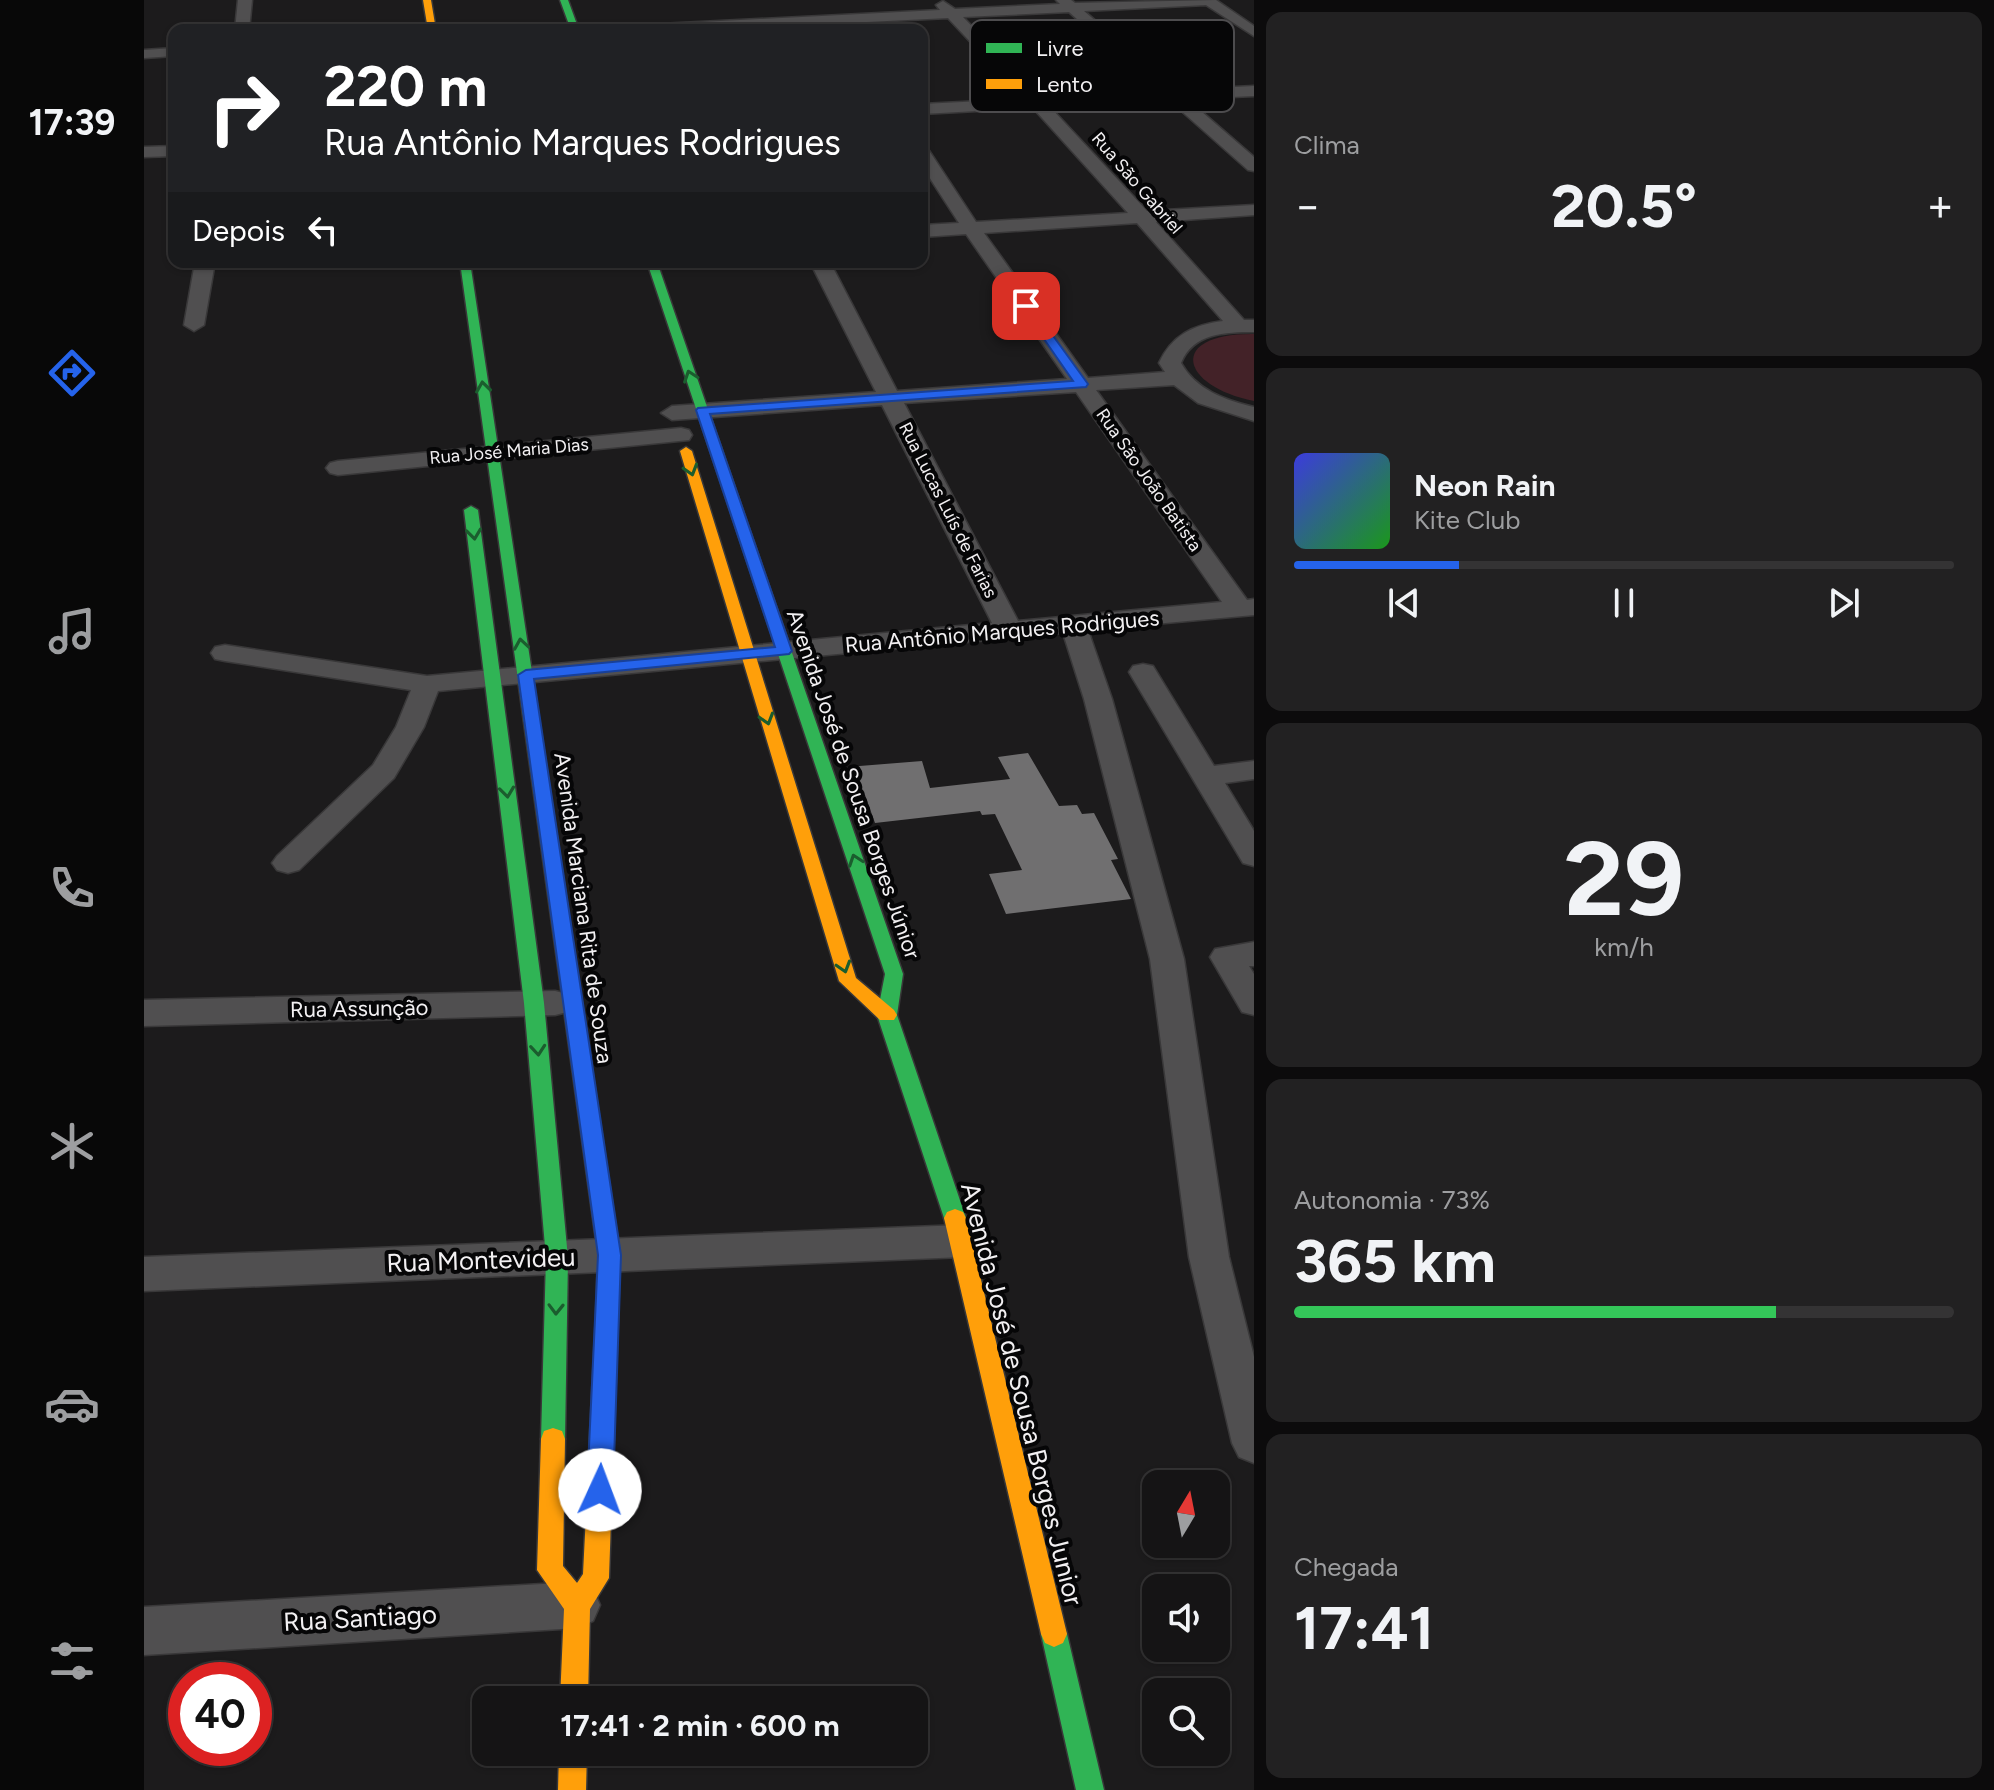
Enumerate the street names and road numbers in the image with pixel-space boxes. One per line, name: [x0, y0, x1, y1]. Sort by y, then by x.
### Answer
street label: Rua São Gabriel: [1087, 128, 1187, 238]
street label: Rua São João Batista: [1091, 404, 1207, 556]
street label: Rua Lucas Luís de Farias: [894, 419, 1002, 601]
street label: Rua José Maria Dias: [428, 433, 590, 469]
street label: Rua Antônio Marques Rodrigues: [844, 604, 1161, 659]
street label: Avenida José de Sousa Borges Júnior: [781, 606, 926, 963]
street label: Avenida Marciana Rita de Souza: [548, 751, 619, 1065]
street label: Rua Assunção: [290, 994, 428, 1023]
street label: Avenida José de Sousa Borges Junior: [954, 1179, 1090, 1609]
street label: Rua Montevideu: [386, 1241, 576, 1279]
street label: Rua Santiago: [282, 1598, 438, 1638]

